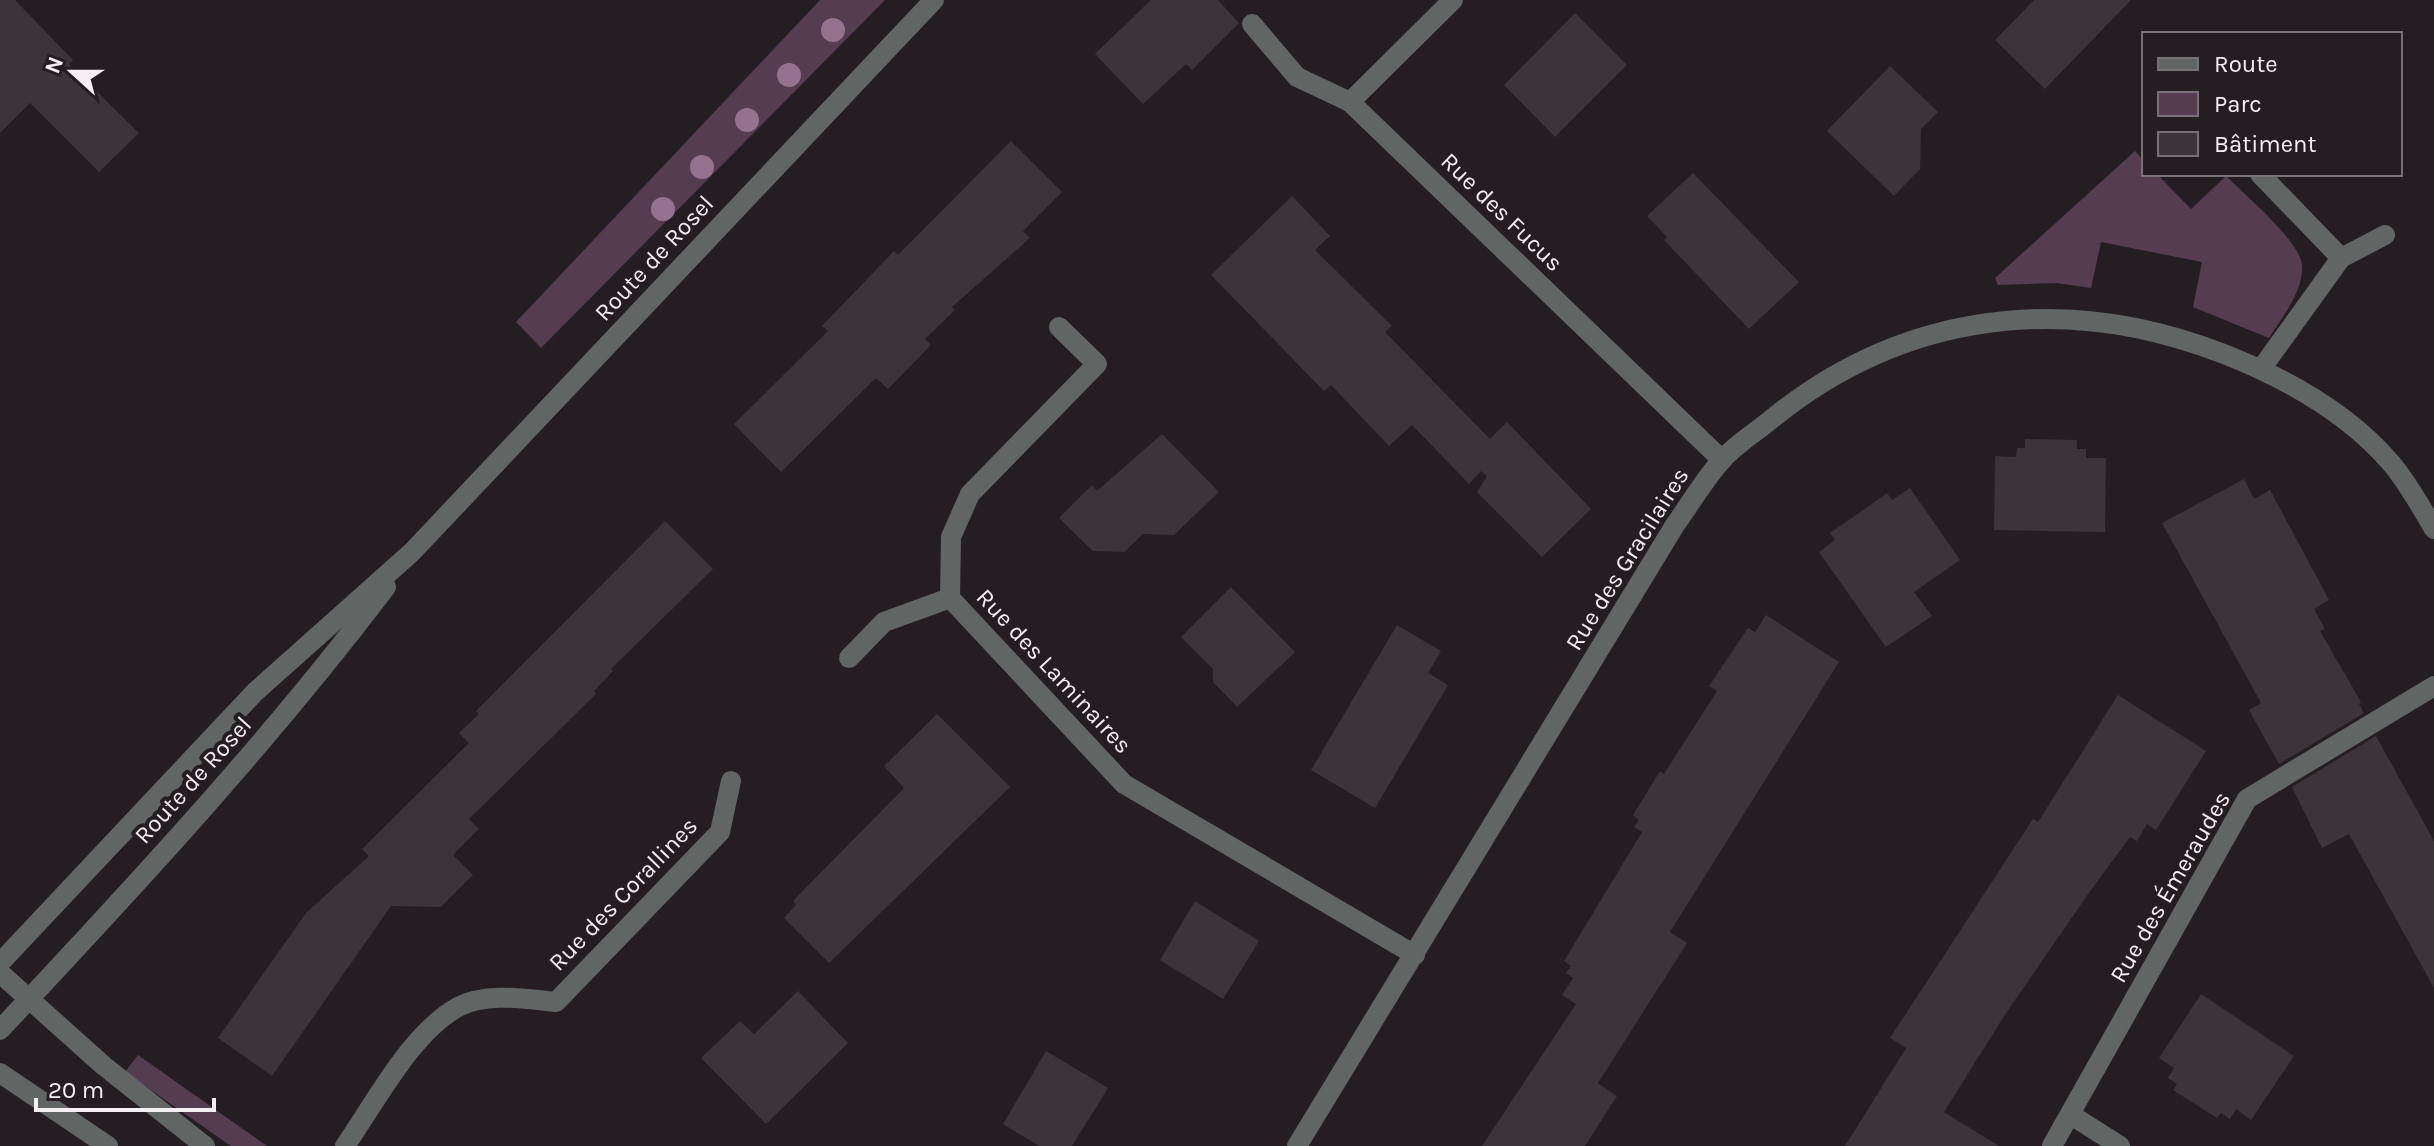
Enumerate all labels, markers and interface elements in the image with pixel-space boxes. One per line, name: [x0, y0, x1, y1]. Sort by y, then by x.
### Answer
north arrow: [32, 32, 112, 112]
legend: [2142, 32, 2402, 176]
text: Route: [2214, 50, 2278, 78]
text: N: [39, 53, 69, 77]
text: Parc: [2214, 90, 2262, 118]
text: Bâtiment: [2214, 130, 2317, 158]
street label: Rue des Fucus: [1435, 147, 1569, 277]
street label: Route de Rosel: [589, 190, 719, 326]
street label: Rue des Gracilaires: [1560, 463, 1694, 655]
street label: Rue des Laminaires: [971, 583, 1137, 759]
street label: Route de Rosel: [129, 711, 257, 849]
street label: Rue des Émeraudes: [2103, 786, 2236, 988]
street label: Rue des Corallines: [543, 812, 703, 976]
scale bar: [36, 1062, 214, 1112]
text: 20 m: [48, 1076, 104, 1104]

